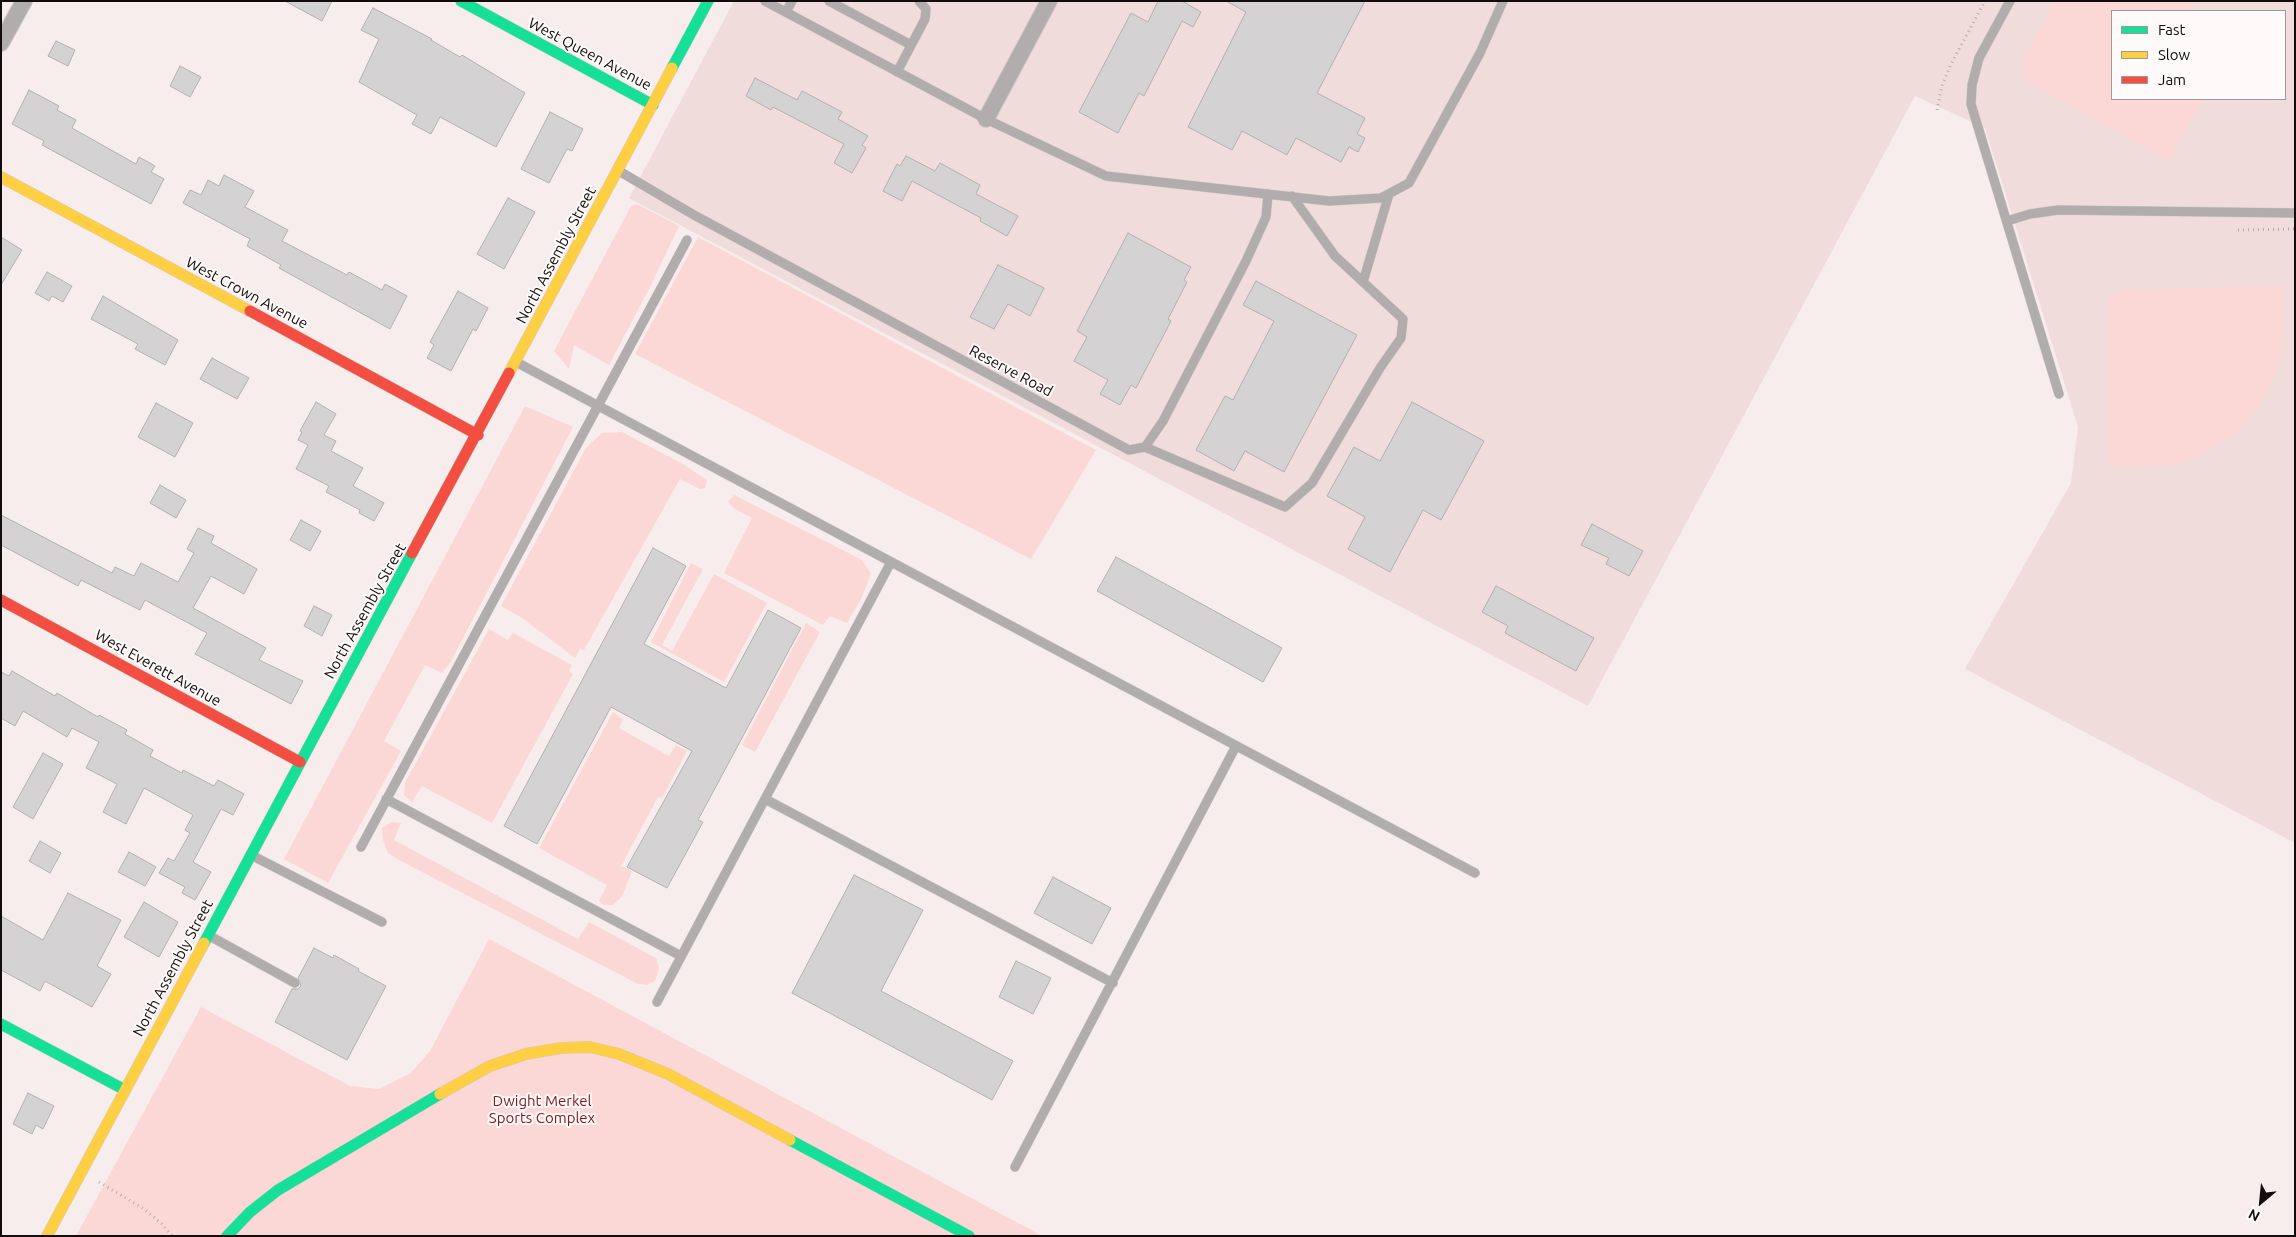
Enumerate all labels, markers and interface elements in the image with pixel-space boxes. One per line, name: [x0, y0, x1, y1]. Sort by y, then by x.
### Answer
legend: [2111, 10, 2286, 100]
street label: West Queen Avenue: [525, 14, 655, 94]
text: Fast: [2158, 21, 2185, 38]
text: Slow: [2158, 46, 2190, 63]
text: Jam: [2158, 71, 2186, 88]
street label: North Assembly Street: [512, 183, 600, 327]
street label: West Crown Avenue: [183, 253, 311, 333]
street label: Reserve Road: [966, 341, 1056, 401]
street label: North Assembly Street: [320, 540, 410, 682]
street label: West Everett Avenue: [92, 626, 224, 710]
street label: North Assembly Street: [129, 896, 217, 1040]
park label: Dwight Merkel Sports Complex: [489, 1092, 595, 1127]
north arrow: [2236, 1177, 2286, 1227]
text: N: [2246, 1206, 2262, 1225]

